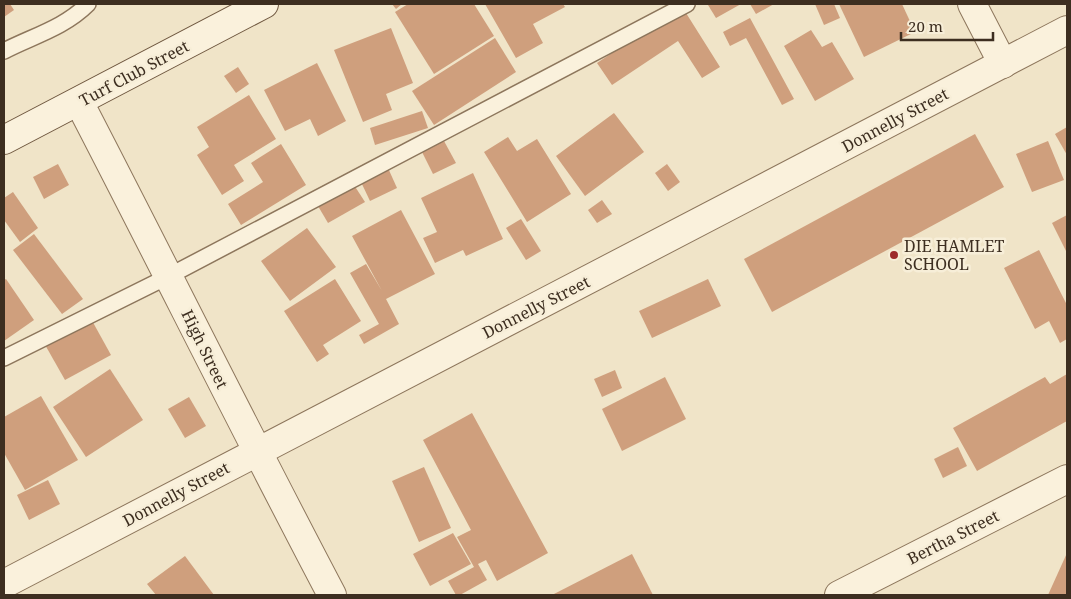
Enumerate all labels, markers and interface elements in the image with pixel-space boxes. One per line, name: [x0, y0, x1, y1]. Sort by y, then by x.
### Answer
scale bar: [901, 10, 994, 42]
text: 20 m: [908, 16, 943, 36]
street label: Turf Club Street: [75, 35, 193, 111]
street label: Donnelly Street: [838, 82, 952, 157]
place label: DIE HAMLET SCHOOL: [904, 235, 1005, 275]
marker: DIE HAMLET SCHOOL: [888, 249, 900, 261]
street label: Donnelly Street: [479, 270, 594, 344]
street label: High Street: [176, 306, 234, 393]
street label: Donnelly Street: [119, 456, 233, 531]
street label: Bertha Street: [903, 504, 1003, 570]

